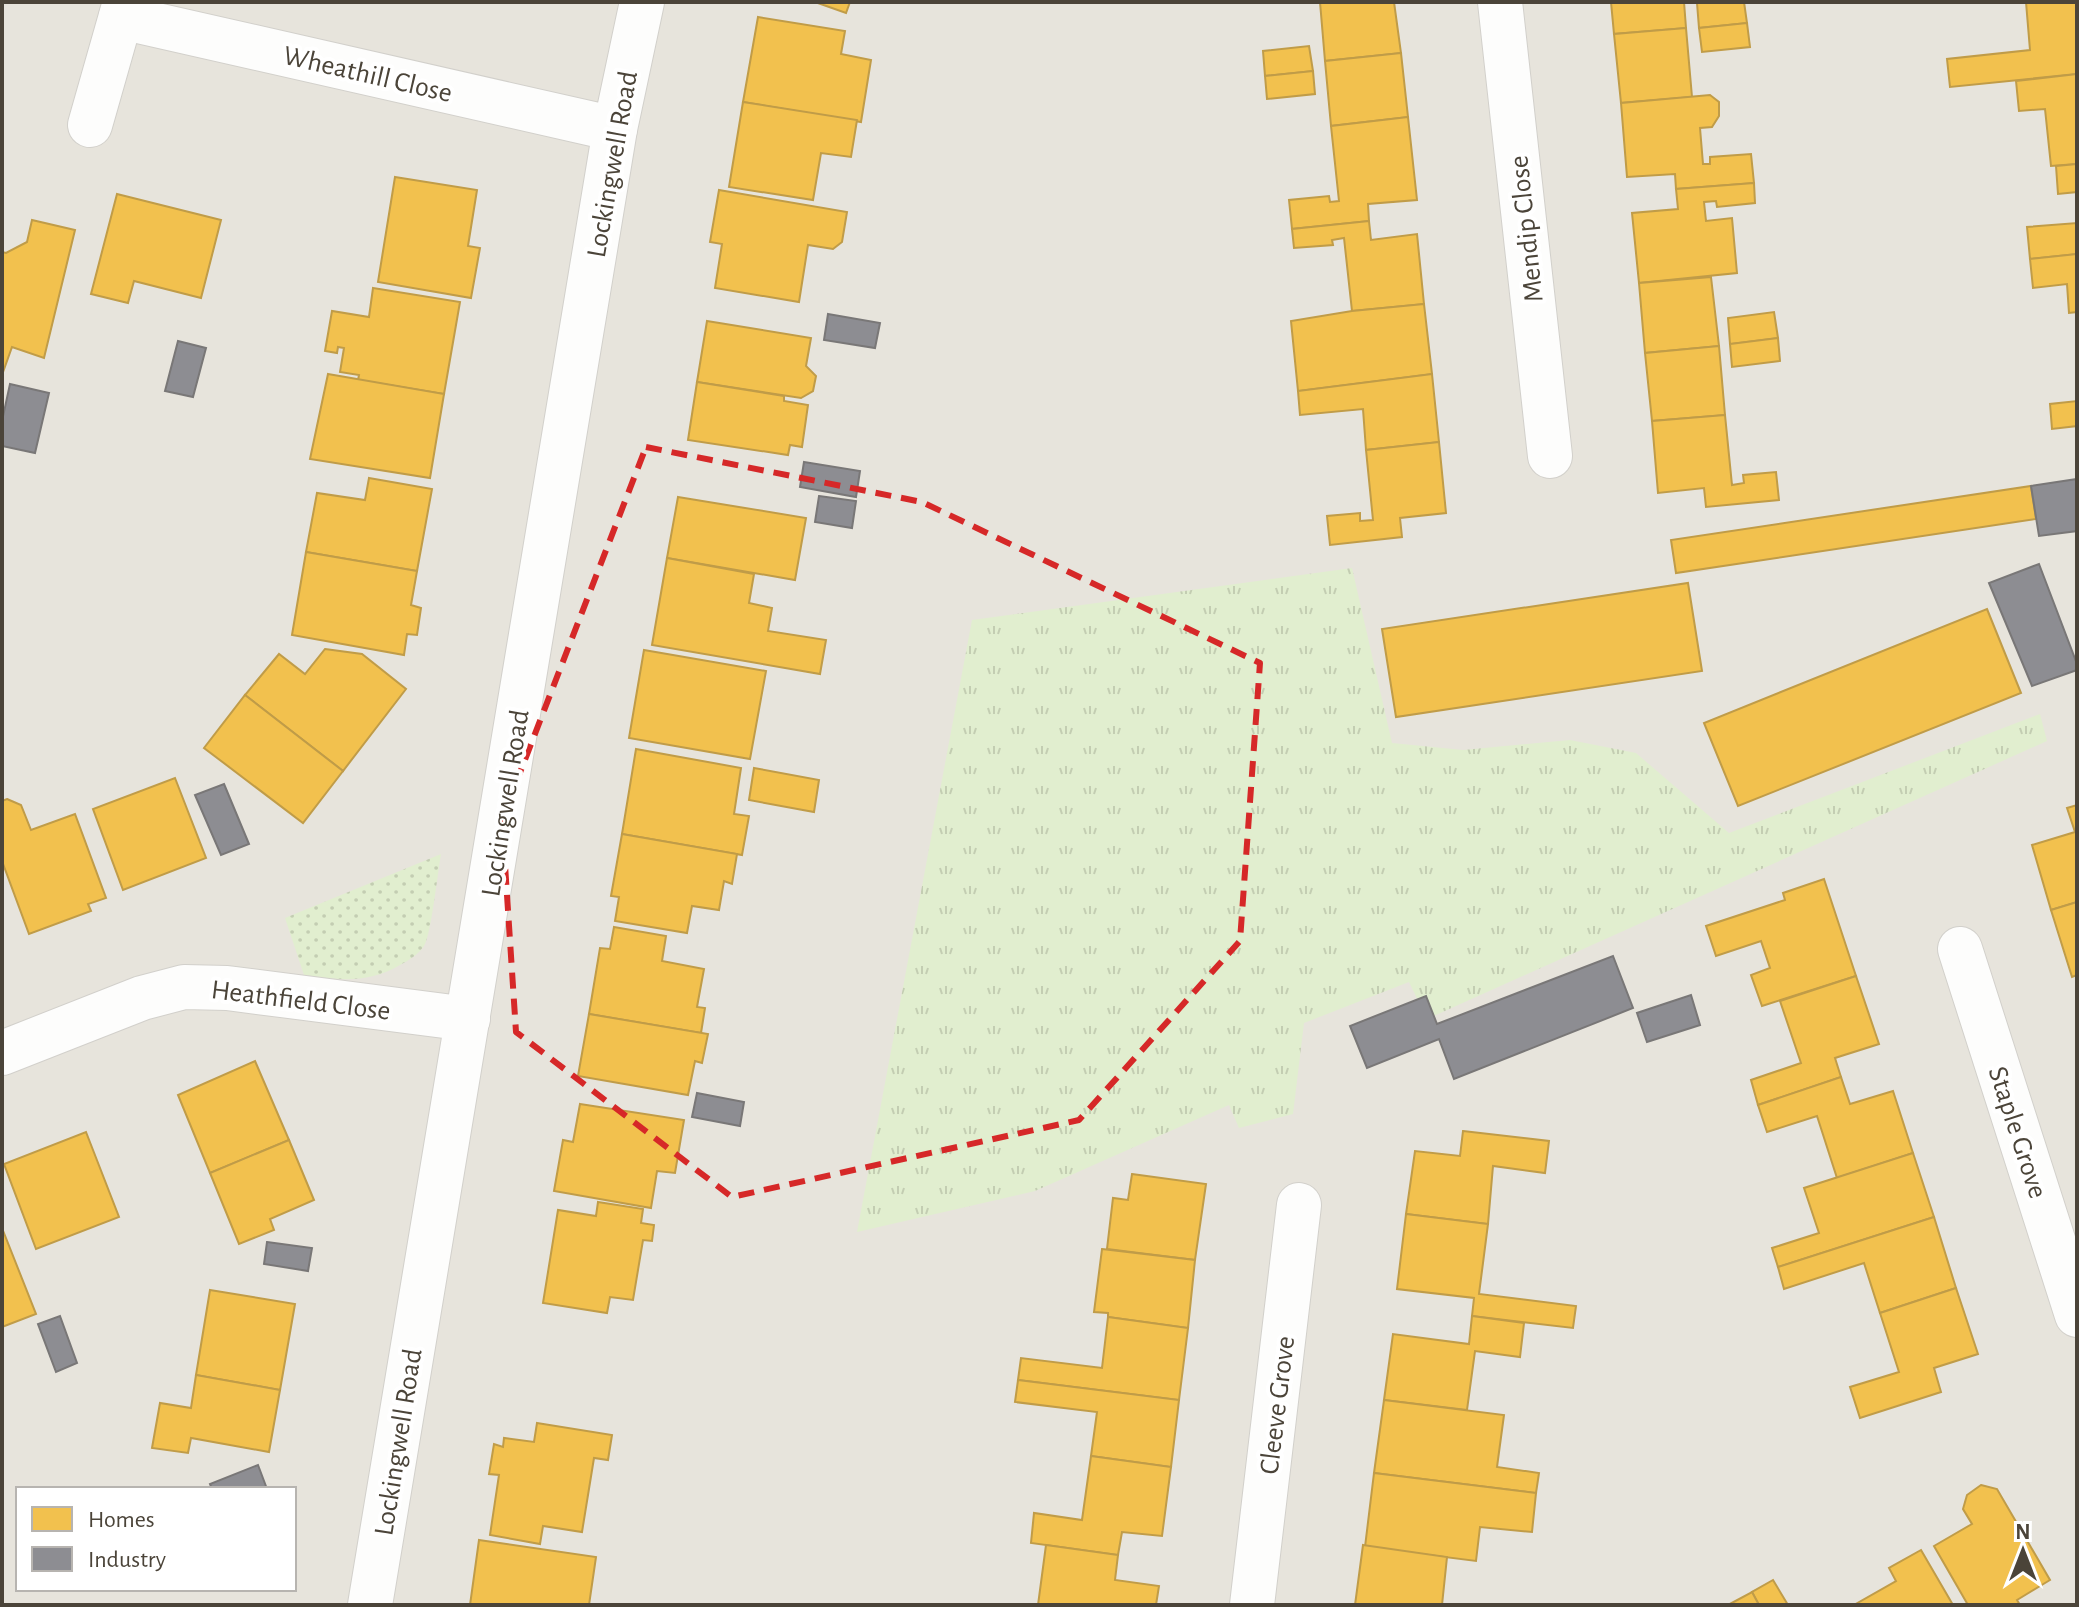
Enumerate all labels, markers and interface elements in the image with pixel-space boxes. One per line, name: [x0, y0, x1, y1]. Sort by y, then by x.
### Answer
street label: Wheathill Close: [280, 42, 455, 108]
street label: Lockingwell Road: [583, 69, 643, 260]
street label: Mendip Close: [1505, 154, 1549, 304]
street label: Lockingwell Road: [477, 708, 535, 899]
street label: Heathfield Close: [209, 976, 392, 1026]
street label: Staple Grove: [1983, 1063, 2052, 1202]
street label: Cleeve Grove: [1256, 1334, 1300, 1476]
street label: Lockingwell Road: [370, 1347, 428, 1538]
legend: [16, 1487, 296, 1591]
text: Homes: [88, 1508, 155, 1532]
north arrow: [1983, 1511, 2063, 1591]
text: N: [2015, 1521, 2031, 1543]
text: Industry: [88, 1548, 166, 1572]

